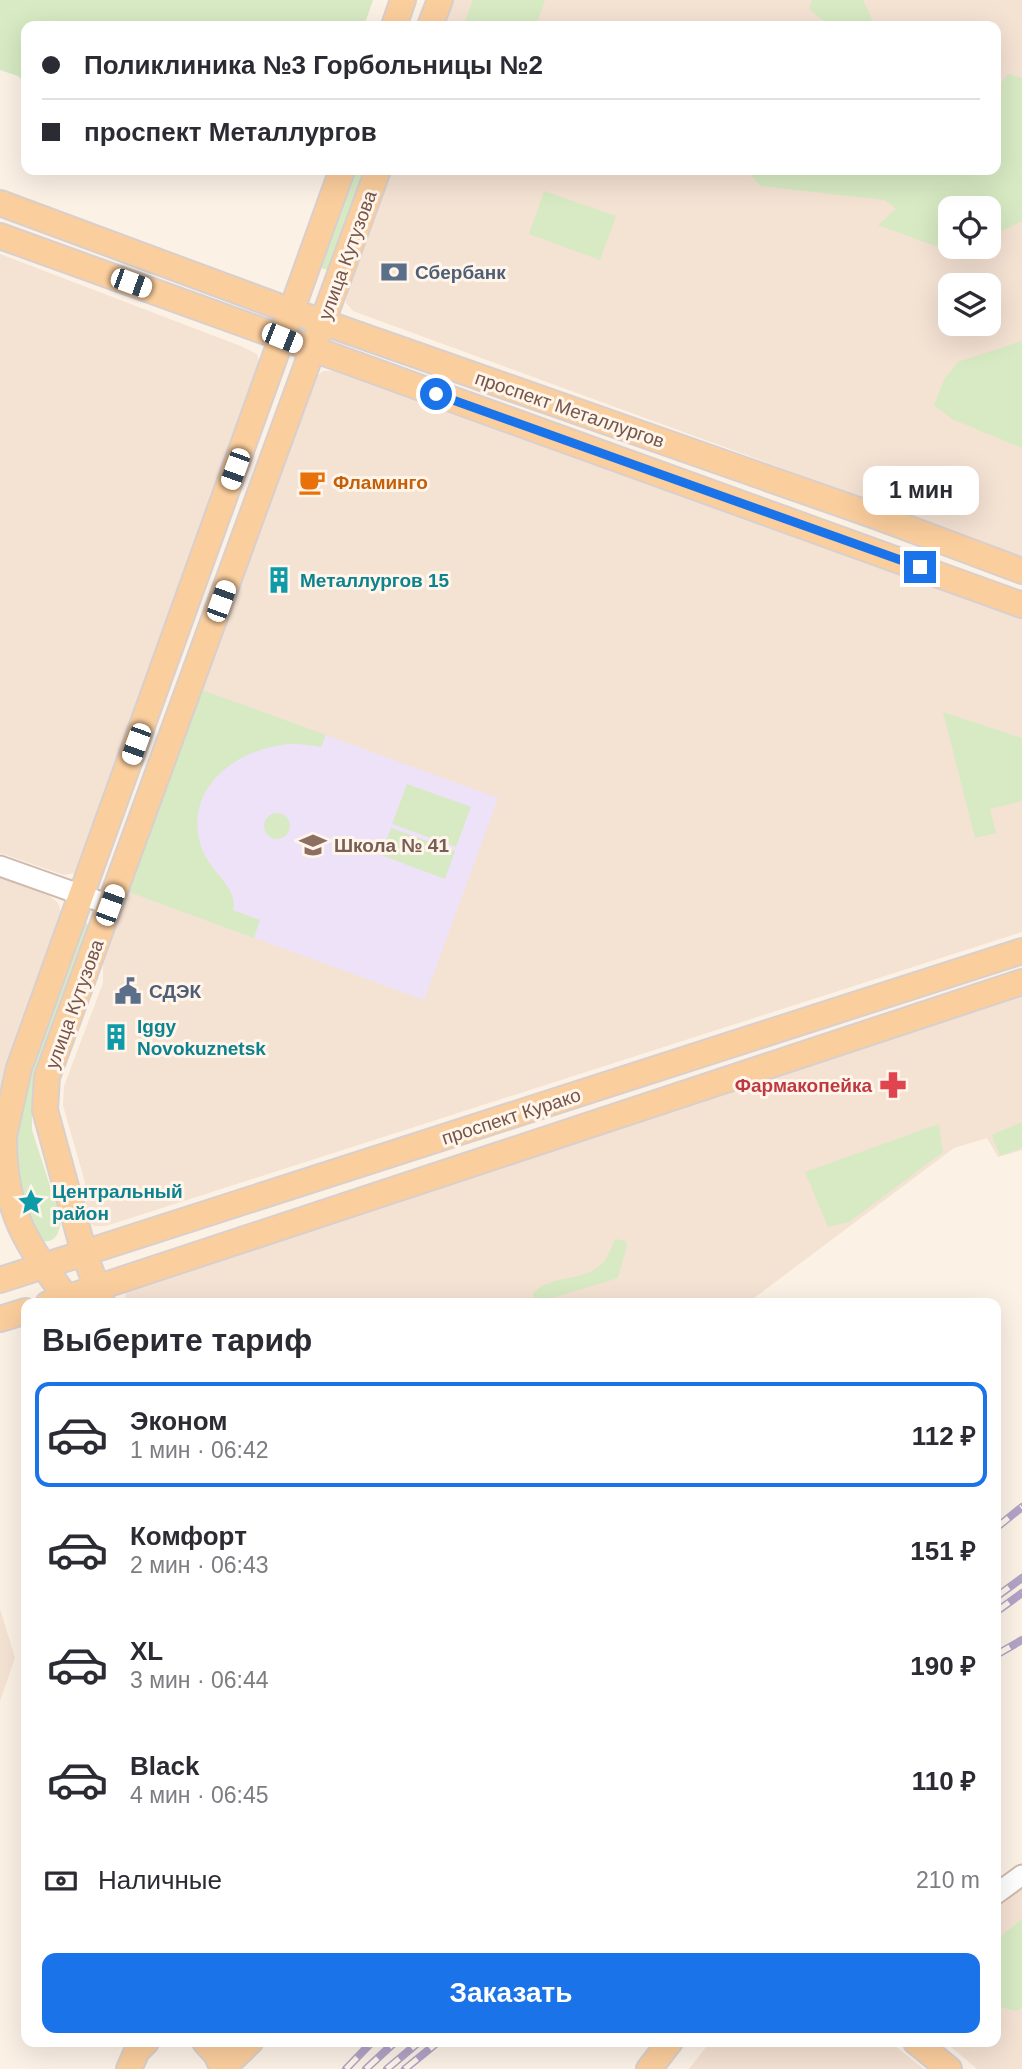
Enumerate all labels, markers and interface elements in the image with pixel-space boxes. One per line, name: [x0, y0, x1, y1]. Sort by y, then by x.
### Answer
text: Поликлиника №3 Горбольницы №2: [84, 50, 543, 80]
text: проспект Металлургов: [84, 117, 377, 147]
street label: улица Кутузова: [314, 187, 381, 323]
map controls: [938, 196, 1001, 336]
button: locate: [938, 196, 1001, 259]
bank icon: Сбербанк: [379, 257, 409, 287]
place label: Сбербанк: [415, 262, 506, 283]
car: [108, 266, 155, 300]
button: layers: [938, 273, 1001, 336]
car: [259, 320, 306, 356]
street label: проспект Металлургов: [473, 367, 667, 452]
route start: [420, 378, 452, 410]
car: [218, 446, 253, 492]
callout: 1 мин: [862, 466, 978, 514]
cafe icon: Фламинго: [297, 467, 327, 497]
place label: Фламинго: [333, 472, 428, 493]
text: 1 мин: [889, 477, 953, 503]
route end: [904, 551, 936, 583]
building icon: Металлургов 15: [264, 565, 294, 595]
place label: Металлургов 15: [300, 570, 450, 591]
car: [204, 578, 239, 624]
car: [119, 721, 154, 767]
school or university icon: Школа № 41: [298, 830, 328, 860]
place label: Школа № 41: [334, 835, 449, 856]
car: [93, 882, 128, 928]
street label: улица Кутузова: [41, 936, 108, 1072]
public building icon: СДЭК: [113, 976, 143, 1006]
place label: СДЭК: [149, 981, 202, 1002]
place label: Iggy Novokuznetsk: [137, 1016, 266, 1059]
building icon: Iggy Novokuznetsk: [101, 1022, 131, 1052]
pharmacy icon: Фармакопейка: [878, 1070, 908, 1100]
place label: Фармакопейка: [735, 1075, 872, 1096]
street label: проспект Курако: [439, 1084, 583, 1149]
place label: Центральный район: [52, 1181, 183, 1224]
place icon: Центральный район: [16, 1187, 46, 1217]
text: Выберите тариф: [42, 1322, 312, 1358]
icon: car: [46, 1403, 109, 1466]
text: Эконом: [130, 1406, 228, 1436]
text: 112 ₽: [912, 1421, 976, 1451]
text: 1 мин · 06:42: [130, 1437, 269, 1463]
icon: car: [46, 1518, 109, 1581]
text: Комфорт: [130, 1521, 247, 1551]
text: 151 ₽: [910, 1536, 976, 1566]
text: 2 мин · 06:43: [130, 1552, 269, 1578]
icon: car: [46, 1633, 109, 1696]
text: XL: [130, 1636, 163, 1666]
text: 190 ₽: [910, 1651, 976, 1681]
text: 3 мин · 06:44: [130, 1667, 269, 1693]
icon: car: [46, 1748, 109, 1811]
text: Black: [130, 1751, 199, 1781]
text: 110 ₽: [912, 1766, 976, 1796]
text: 4 мин · 06:45: [130, 1782, 269, 1808]
icon: cash: [42, 1862, 80, 1900]
text: Наличные: [98, 1865, 222, 1895]
text: 210 m: [916, 1867, 980, 1893]
button: Заказать: [42, 1953, 980, 2033]

